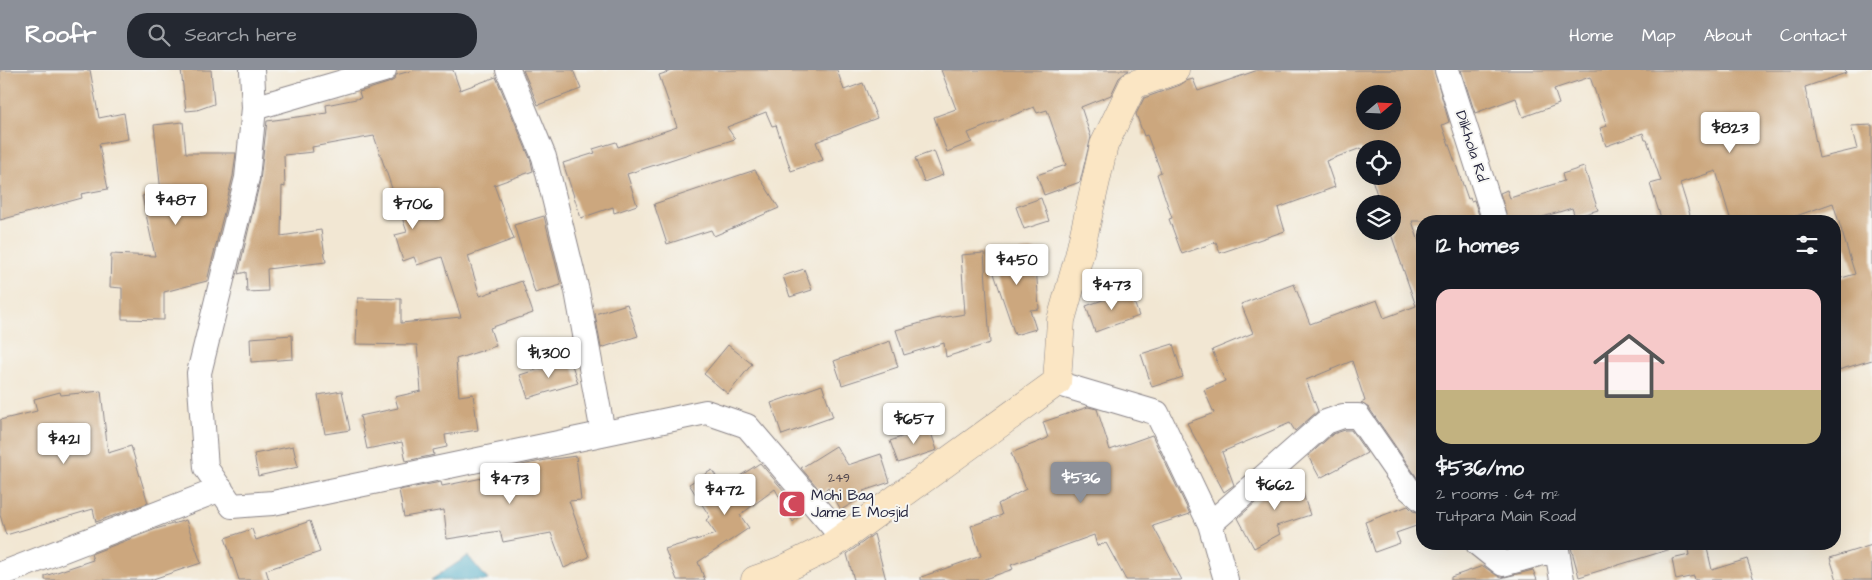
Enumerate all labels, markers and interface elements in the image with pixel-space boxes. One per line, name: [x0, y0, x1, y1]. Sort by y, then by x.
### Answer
search box: [127, 13, 477, 58]
text: Roofr: [25, 18, 97, 52]
icon: search: [145, 21, 173, 49]
text: Search here: [185, 22, 297, 49]
text: Home: [1569, 23, 1614, 48]
text: Map: [1642, 23, 1676, 48]
text: About: [1704, 23, 1752, 48]
text: Contact: [1780, 23, 1847, 48]
north arrow: [1356, 85, 1401, 130]
map controls: [1356, 85, 1401, 240]
street label: Dilkhola Rd: [1450, 108, 1493, 185]
pin: $823: [1700, 112, 1760, 154]
text: $823: [1712, 117, 1748, 139]
button: locate: [1356, 140, 1401, 185]
pin: $487: [146, 184, 206, 226]
pin: $706: [383, 188, 443, 230]
text: $487: [156, 189, 196, 211]
text: $706: [394, 193, 432, 215]
button: layers: [1356, 195, 1401, 240]
text: 12 homes: [1436, 231, 1520, 260]
icon: filters: [1793, 231, 1821, 259]
pin: $450: [987, 244, 1047, 286]
text: $450: [996, 249, 1038, 271]
pin: $473: [1082, 268, 1142, 311]
text: $473: [1093, 274, 1131, 296]
icon: home: [1584, 321, 1674, 411]
pin: $1,300: [508, 336, 590, 379]
text: $1,300: [528, 342, 570, 364]
pin: $657: [884, 402, 944, 445]
text: $657: [894, 408, 934, 430]
pin: $421: [34, 422, 94, 465]
text: $421: [49, 428, 80, 450]
text: $536/mo: [1436, 454, 1524, 483]
pin: $473: [480, 462, 540, 505]
pin: $536: [1051, 462, 1111, 504]
text: $536: [1062, 467, 1100, 489]
text: $473: [491, 468, 529, 490]
pin: $662: [1245, 468, 1305, 511]
house number: 249: [828, 470, 850, 487]
pin: $472: [695, 474, 755, 516]
text: $662: [1256, 474, 1294, 496]
text: $472: [706, 479, 744, 501]
text: 2 rooms · 64 m²: [1436, 483, 1560, 505]
place label: Mohi Bag Jame E Mosjid: [811, 485, 909, 523]
mosque icon: Mohi Bag Jame E Mosjid: [777, 489, 807, 519]
text: Tutpara Main Road: [1436, 505, 1576, 527]

